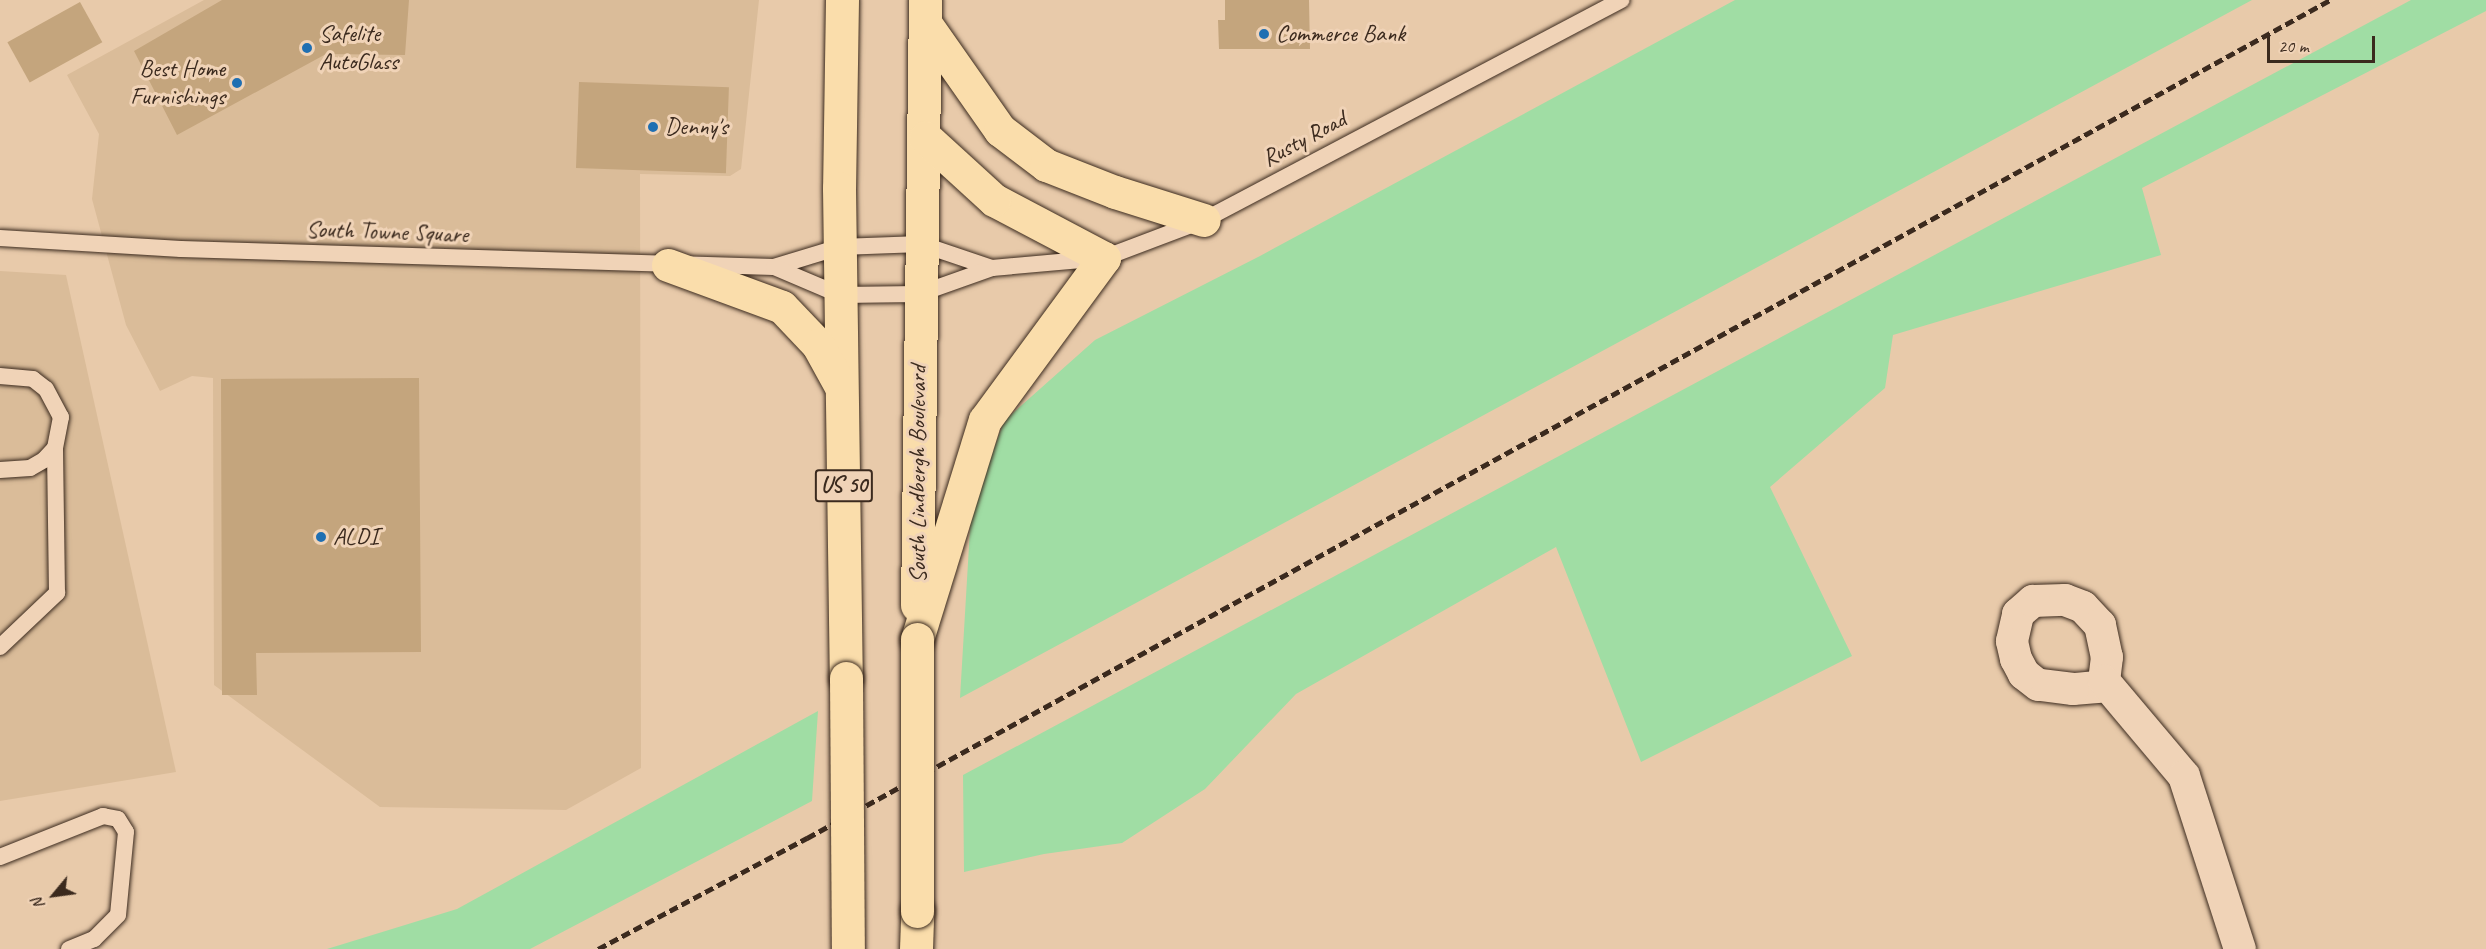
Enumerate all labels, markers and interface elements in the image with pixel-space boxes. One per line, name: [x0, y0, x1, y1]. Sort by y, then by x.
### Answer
place label: Safelite AutoGlass: [319, 20, 398, 76]
place label: Commerce Bank: [1276, 20, 1405, 48]
scale bar: [2270, 24, 2378, 62]
marker: Commerce Bank: [1257, 27, 1271, 41]
text: 20 m: [2278, 35, 2309, 57]
marker: Safelite AutoGlass: [300, 41, 314, 55]
place label: Best Home Furnishings: [130, 55, 225, 111]
marker: Best Home Furnishings: [230, 76, 244, 90]
street label: Rusty Road: [1257, 105, 1351, 173]
place label: Denny's: [665, 113, 728, 141]
marker: Denny's: [646, 120, 660, 134]
street label: South Towne Square: [305, 215, 469, 249]
street label: South Lindbergh Boulevard: [904, 365, 932, 583]
road number: US 50: [814, 467, 874, 505]
place label: ALDI: [333, 523, 379, 551]
marker: ALDI: [314, 530, 328, 544]
north arrow: [24, 865, 84, 925]
text: N: [27, 895, 49, 913]

